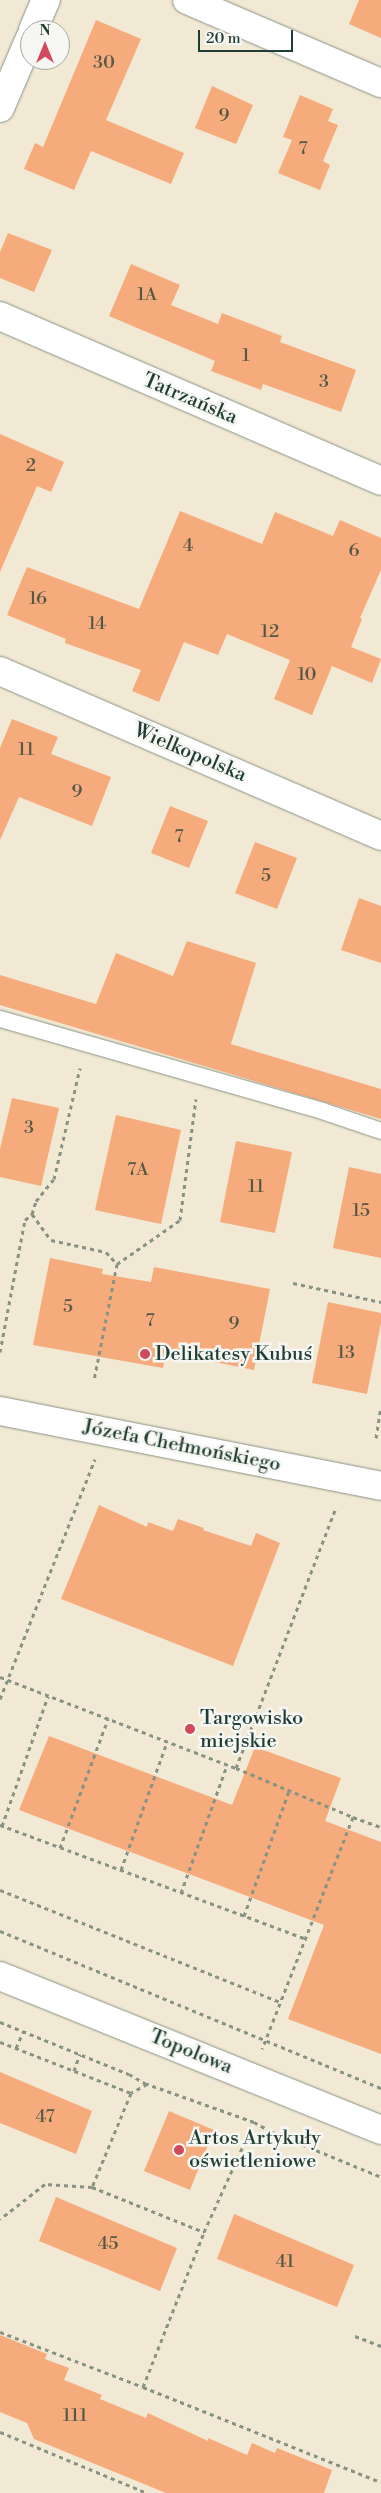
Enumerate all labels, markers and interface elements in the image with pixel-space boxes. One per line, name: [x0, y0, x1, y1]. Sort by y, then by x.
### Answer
north arrow: [20, 20, 70, 70]
scale bar: [201, 20, 296, 52]
text: N: [39, 22, 51, 40]
text: 20 m: [206, 29, 241, 48]
house number: 30: [93, 52, 115, 74]
house number: 9: [219, 105, 229, 127]
house number: 7: [298, 138, 308, 160]
house number: 1A: [137, 284, 157, 306]
house number: 1: [242, 345, 250, 367]
street label: Tatrzańska: [139, 368, 241, 430]
house number: 3: [319, 371, 329, 393]
house number: 2: [26, 455, 36, 477]
house number: 4: [183, 535, 193, 557]
house number: 6: [349, 540, 359, 562]
house number: 16: [29, 588, 47, 610]
house number: 14: [88, 613, 106, 635]
house number: 12: [261, 621, 279, 643]
house number: 10: [297, 664, 317, 686]
street label: Wielkopolska: [130, 718, 250, 788]
house number: 11: [18, 739, 34, 761]
house number: 9: [72, 781, 82, 803]
house number: 7: [174, 826, 184, 848]
house number: 5: [261, 865, 271, 887]
house number: 3: [24, 1117, 34, 1139]
house number: 7A: [127, 1159, 149, 1181]
house number: 11: [248, 1176, 264, 1198]
house number: 15: [352, 1200, 370, 1222]
house number: 5: [63, 1296, 73, 1318]
house number: 7: [145, 1310, 155, 1332]
house number: 9: [229, 1313, 239, 1335]
place label: Delikatesy Kubuś: [155, 1342, 312, 1366]
house number: 13: [337, 1342, 355, 1364]
marker: Delikatesy Kubuś: [139, 1348, 151, 1360]
street label: Józefa Chełmońskiego: [81, 1415, 283, 1477]
place label: Targowisko miejskie: [200, 1706, 303, 1753]
marker: Targowisko miejskie: [184, 1723, 196, 1735]
street label: Topolowa: [146, 2025, 236, 2079]
house number: 47: [35, 2106, 55, 2128]
place label: Artos Artykuły oświetleniowe: [189, 2126, 321, 2173]
marker: Artos Artykuły oświetleniowe: [173, 2144, 185, 2156]
house number: 45: [98, 2233, 118, 2255]
house number: 41: [276, 2251, 294, 2273]
house number: 111: [63, 2405, 87, 2427]

